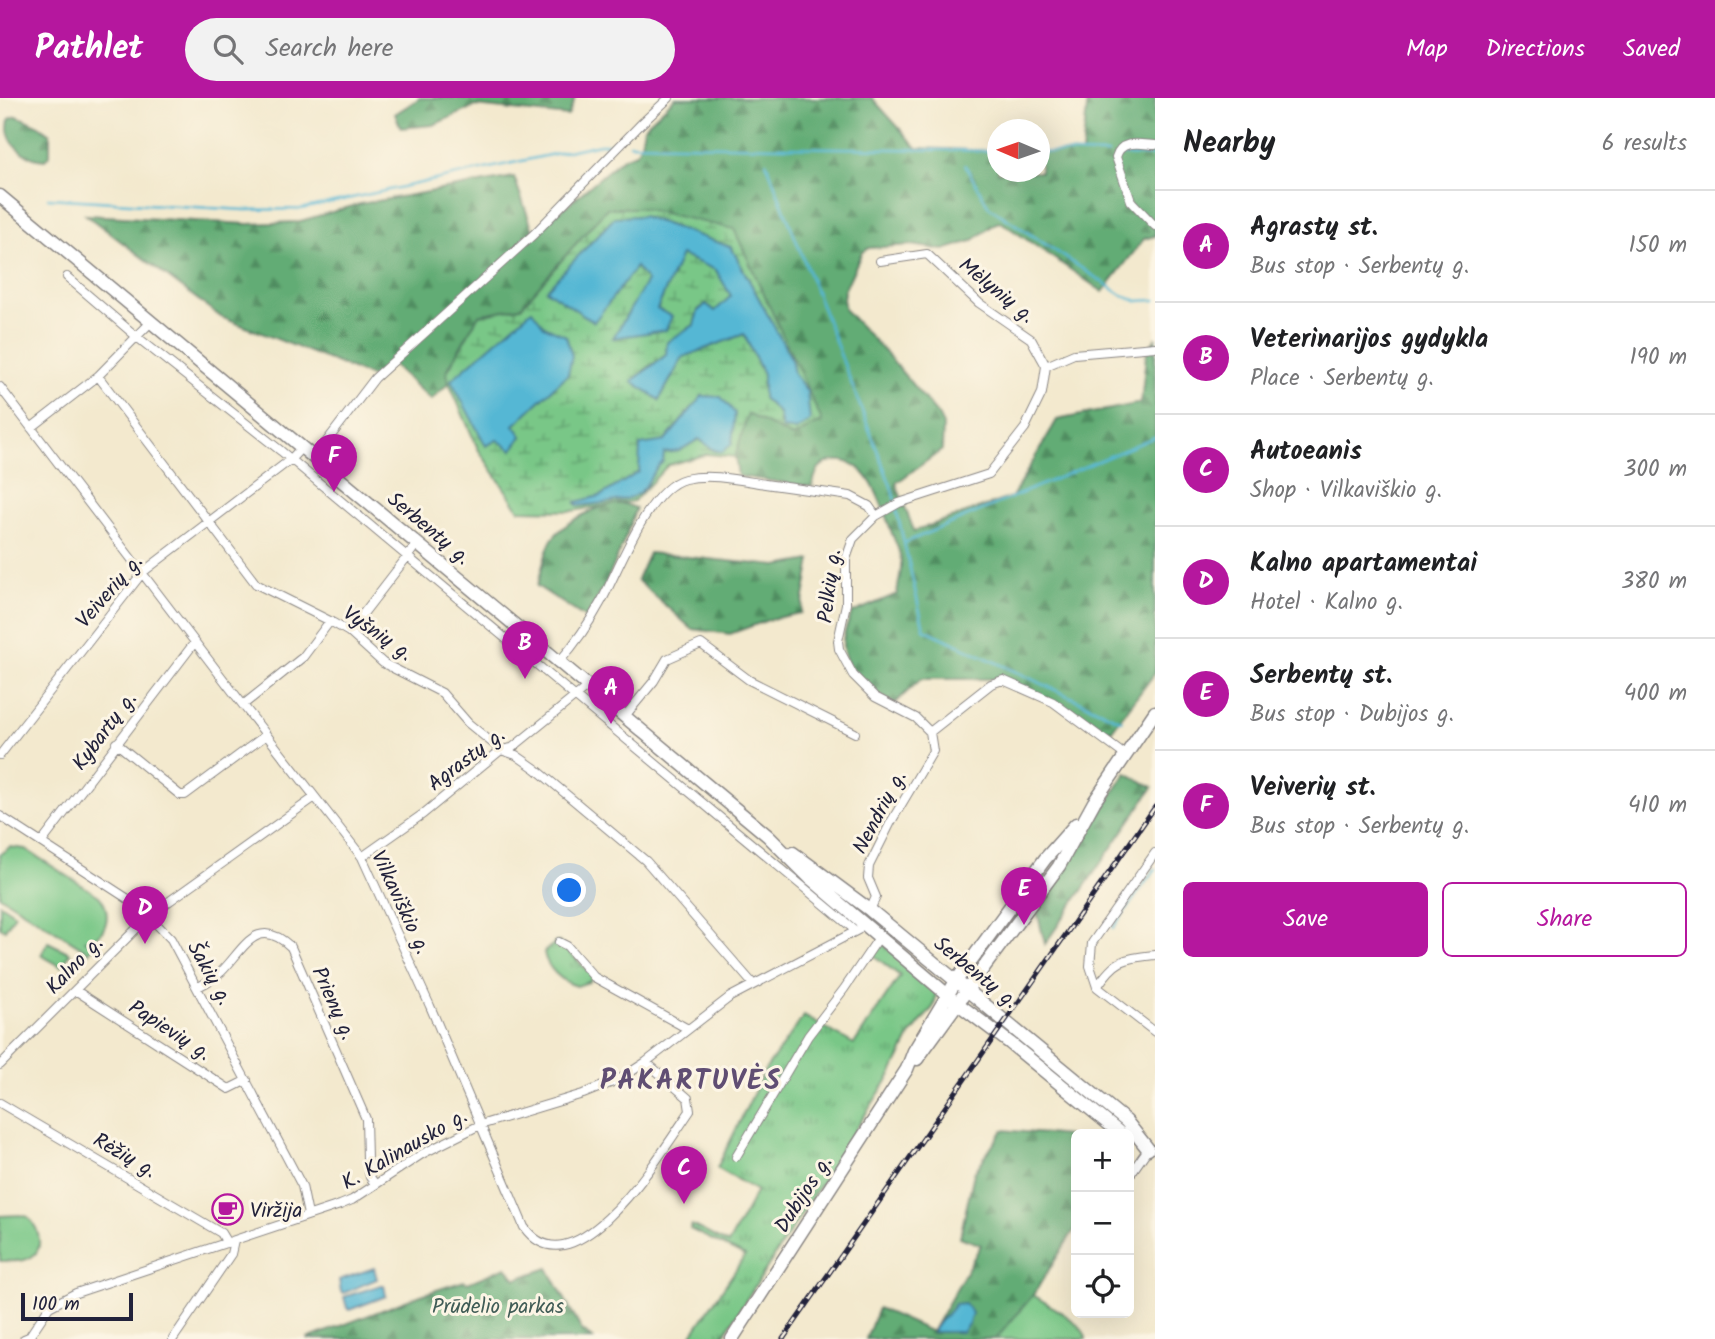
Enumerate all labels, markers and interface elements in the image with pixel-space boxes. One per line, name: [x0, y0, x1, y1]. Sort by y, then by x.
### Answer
search box: [185, 18, 675, 81]
text: Pathlet: [35, 23, 143, 76]
text: Search here: [265, 28, 393, 70]
icon: search: [209, 30, 247, 68]
text: Map: [1406, 30, 1448, 69]
text: Directions: [1486, 30, 1585, 69]
text: Saved: [1623, 30, 1680, 69]
north arrow: [987, 119, 1050, 182]
text: Nearby: [1183, 120, 1275, 168]
text: 6 results: [1602, 126, 1687, 162]
text: Agrastų st.: [1250, 207, 1378, 249]
text: A: [1199, 228, 1213, 264]
text: 150 m: [1628, 228, 1687, 264]
text: Bus stop · Serbentų g.: [1250, 249, 1469, 285]
street label: Mėlynių g.: [951, 250, 1042, 332]
text: Veterinarijos gydykla: [1250, 319, 1488, 361]
text: B: [1199, 340, 1213, 376]
text: 190 m: [1630, 340, 1687, 376]
text: Place · Serbentų g.: [1250, 361, 1434, 397]
text: Autoeanis: [1250, 431, 1362, 473]
pin: F: [311, 434, 357, 492]
text: C: [1199, 452, 1213, 488]
text: 300 m: [1623, 452, 1687, 488]
text: Shop · Vilkaviškio g.: [1250, 473, 1442, 509]
street label: Serbentų g.: [379, 484, 477, 574]
text: Kalno apartamentai: [1250, 543, 1477, 585]
street label: Veiverių g.: [68, 547, 152, 637]
street label: Pelkių g.: [810, 547, 851, 625]
text: D: [1198, 564, 1214, 600]
text: 380 m: [1621, 564, 1687, 600]
text: Hotel · Kalno g.: [1250, 585, 1403, 621]
street label: Vyšnių g.: [335, 598, 419, 671]
pin: B: [502, 621, 548, 679]
text: Serbentų st.: [1250, 655, 1393, 697]
pin: A: [588, 666, 634, 724]
text: E: [1200, 676, 1212, 712]
text: 400 m: [1624, 676, 1687, 712]
street label: Kybartų g.: [64, 685, 146, 778]
text: Bus stop · Dubijos g.: [1250, 697, 1454, 733]
street label: Agrastų g.: [421, 720, 513, 800]
street label: Nendrių g.: [844, 765, 916, 861]
text: Veiverių st.: [1250, 767, 1376, 809]
text: F: [1200, 788, 1212, 824]
text: 410 m: [1628, 788, 1687, 824]
text: Bus stop · Serbentų g.: [1250, 809, 1469, 845]
street label: Vilkaviškio g.: [361, 845, 438, 960]
pin: E: [1001, 867, 1047, 925]
your location: [552, 873, 586, 907]
button: Save: [1183, 882, 1428, 957]
button: Share: [1442, 882, 1687, 957]
pin: D: [122, 886, 168, 944]
street label: Kalno g.: [38, 929, 112, 1003]
street label: Serbentų g.: [926, 929, 1025, 1018]
street label: Šakių g.: [177, 935, 240, 1012]
street label: Prienų g.: [302, 962, 363, 1046]
street label: Papievių g.: [121, 992, 217, 1070]
district label: PAKARTUVĖS: [600, 1059, 782, 1104]
street label: K. Kalinausko g.: [335, 1101, 474, 1200]
street label: Rėžių g.: [86, 1125, 162, 1188]
map controls: [1071, 1129, 1134, 1318]
button: +: [1071, 1129, 1134, 1192]
pin: C: [661, 1146, 707, 1204]
street label: Dubijos g.: [767, 1149, 842, 1240]
button: −: [1071, 1192, 1134, 1255]
cafe icon: Viržija: [210, 1193, 244, 1227]
place label: Viržija: [250, 1195, 302, 1228]
button: locate: [1071, 1255, 1134, 1318]
scale bar: [21, 1290, 133, 1322]
text: 100 m: [32, 1290, 80, 1320]
park label: Prūdelio parkas: [432, 1291, 564, 1324]

